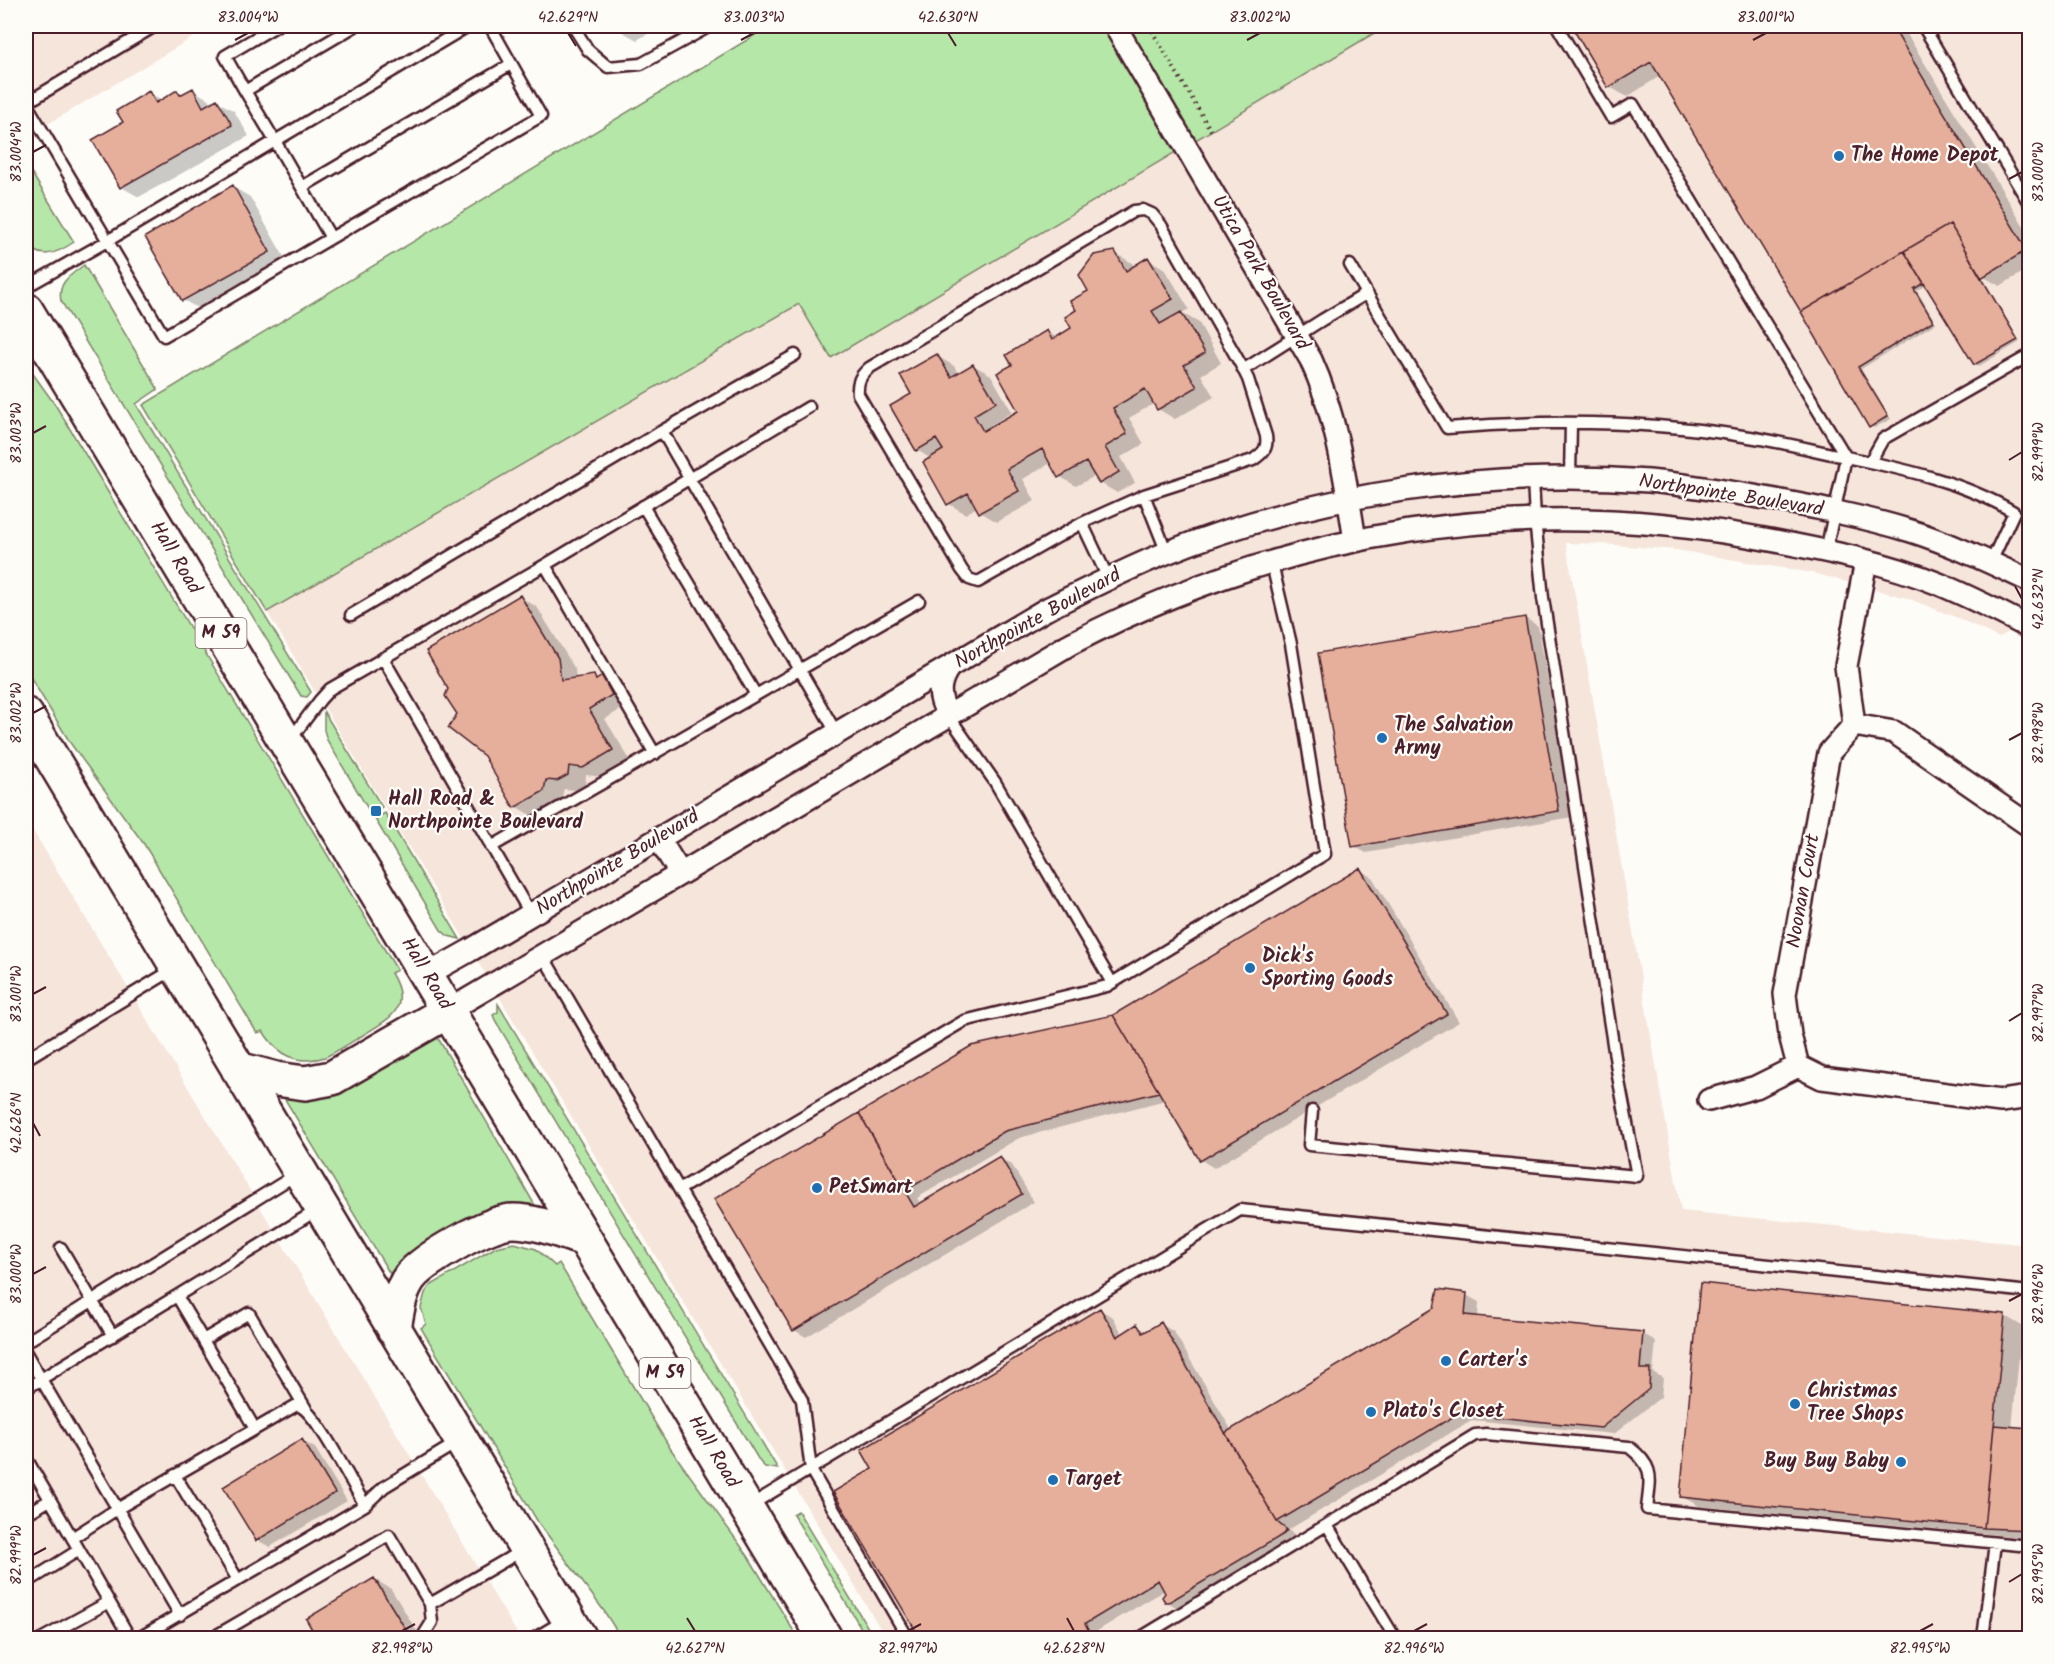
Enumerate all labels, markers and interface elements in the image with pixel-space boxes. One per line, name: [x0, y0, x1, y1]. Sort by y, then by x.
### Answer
text: 83.004°W: [217, 6, 279, 30]
text: 42.629°N: [538, 6, 598, 30]
text: 83.003°W: [723, 6, 785, 30]
text: 42.630°N: [918, 6, 978, 30]
text: 83.002°W: [1229, 6, 1291, 30]
text: 83.001°W: [1737, 6, 1795, 30]
text: 83.004°W: [5, 121, 29, 183]
place label: The Home Depot: [1851, 140, 2000, 172]
text: 83.000°W: [2027, 141, 2051, 202]
marker: The Home Depot: [1832, 149, 1846, 163]
street label: Utica Park Boulevard: [1202, 189, 1318, 358]
text: 83.003°W: [5, 402, 29, 464]
text: 82.999°W: [2027, 422, 2051, 482]
street label: Northpointe Boulevard: [1637, 466, 1826, 527]
street label: Hall Road: [141, 515, 210, 602]
street label: Northpointe Boulevard: [949, 559, 1128, 678]
text: 42.632°N: [2027, 568, 2051, 630]
road number: M 59: [196, 618, 246, 648]
text: 83.002°W: [5, 682, 29, 744]
text: 82.998°W: [2027, 702, 2051, 764]
place label: The Salvation Army: [1394, 710, 1513, 765]
marker: The Salvation Army: [1375, 731, 1389, 745]
place label: Hall Road & Northpointe Boulevard: [388, 784, 584, 839]
street label: Northpointe Boulevard: [530, 801, 707, 925]
marker: Hall Road & Northpointe Boulevard: [369, 804, 383, 818]
street label: Noonan Court: [1778, 831, 1830, 951]
street label: Hall Road: [392, 931, 461, 1018]
place label: Dick's Sporting Goods: [1262, 941, 1394, 996]
marker: Dick's Sporting Goods: [1243, 961, 1257, 975]
text: 83.001°W: [5, 965, 29, 1023]
text: 82.997°W: [2027, 983, 2051, 1043]
text: 42.626°N: [5, 1092, 29, 1154]
place label: PetSmart: [829, 1172, 914, 1204]
marker: PetSmart: [810, 1181, 824, 1195]
text: 83.000°W: [5, 1243, 29, 1304]
text: 82.996°W: [2027, 1263, 2051, 1325]
place label: Carter's: [1458, 1345, 1528, 1377]
marker: Carter's: [1439, 1354, 1453, 1368]
road number: M 59: [640, 1358, 690, 1388]
place label: Christmas Tree Shops: [1807, 1376, 1905, 1431]
place label: Plato's Closet: [1383, 1396, 1505, 1428]
marker: Christmas Tree Shops: [1788, 1397, 1802, 1411]
marker: Plato's Closet: [1364, 1405, 1378, 1419]
street label: Hall Road: [679, 1409, 748, 1496]
place label: Buy Buy Baby: [1764, 1446, 1890, 1478]
marker: Buy Buy Baby: [1894, 1455, 1908, 1469]
place label: Target: [1065, 1464, 1123, 1496]
marker: Target: [1046, 1473, 1060, 1487]
text: 82.999°W: [5, 1525, 29, 1585]
text: 82.995°W: [2027, 1543, 2051, 1604]
text: 82.998°W: [371, 1637, 433, 1661]
text: 42.627°N: [665, 1637, 725, 1661]
text: 82.997°W: [878, 1637, 938, 1661]
text: 42.628°N: [1043, 1637, 1105, 1661]
text: 82.996°W: [1383, 1637, 1445, 1661]
text: 82.995°W: [1890, 1637, 1951, 1661]

